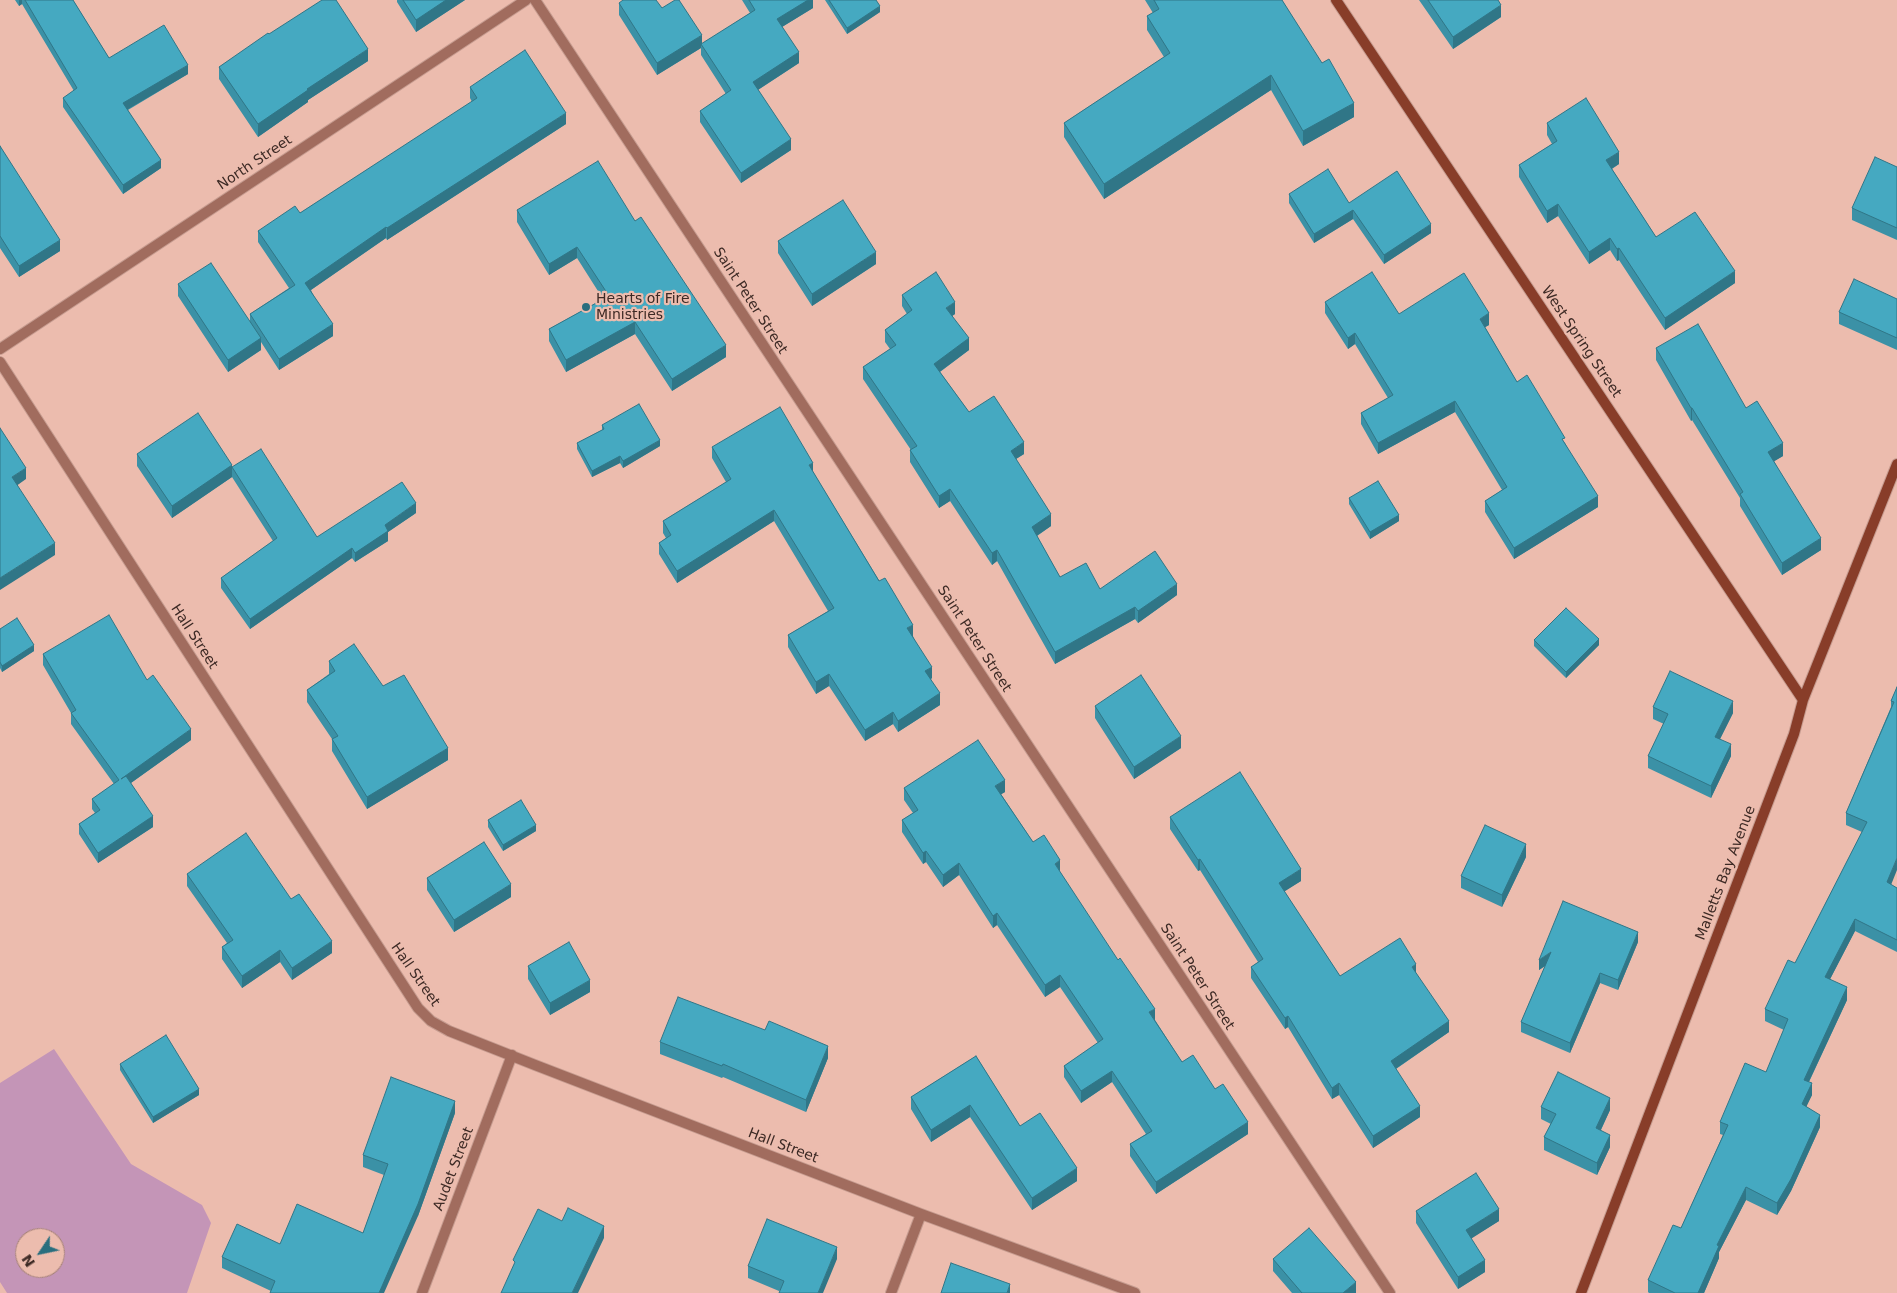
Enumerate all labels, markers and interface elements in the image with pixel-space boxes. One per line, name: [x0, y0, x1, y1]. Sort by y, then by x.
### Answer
street label: North Street: [215, 132, 295, 194]
street label: Saint Peter Street: [709, 245, 791, 357]
street label: West Spring Street: [1537, 283, 1625, 401]
place label: Hearts of Fire Ministries: [596, 291, 690, 324]
marker: Hearts of Fire Ministries: [580, 301, 592, 313]
street label: Saint Peter Street: [933, 583, 1015, 695]
street label: Hall Street: [167, 601, 221, 673]
street label: Malletts Bay Avenue: [1693, 803, 1759, 943]
street label: Saint Peter Street: [1156, 921, 1238, 1033]
street label: Hall Street: [387, 940, 443, 1010]
street label: Audet Street: [430, 1125, 478, 1213]
street label: Hall Street: [746, 1125, 820, 1167]
north arrow: [15, 1228, 65, 1278]
text: N: [18, 1251, 38, 1270]

